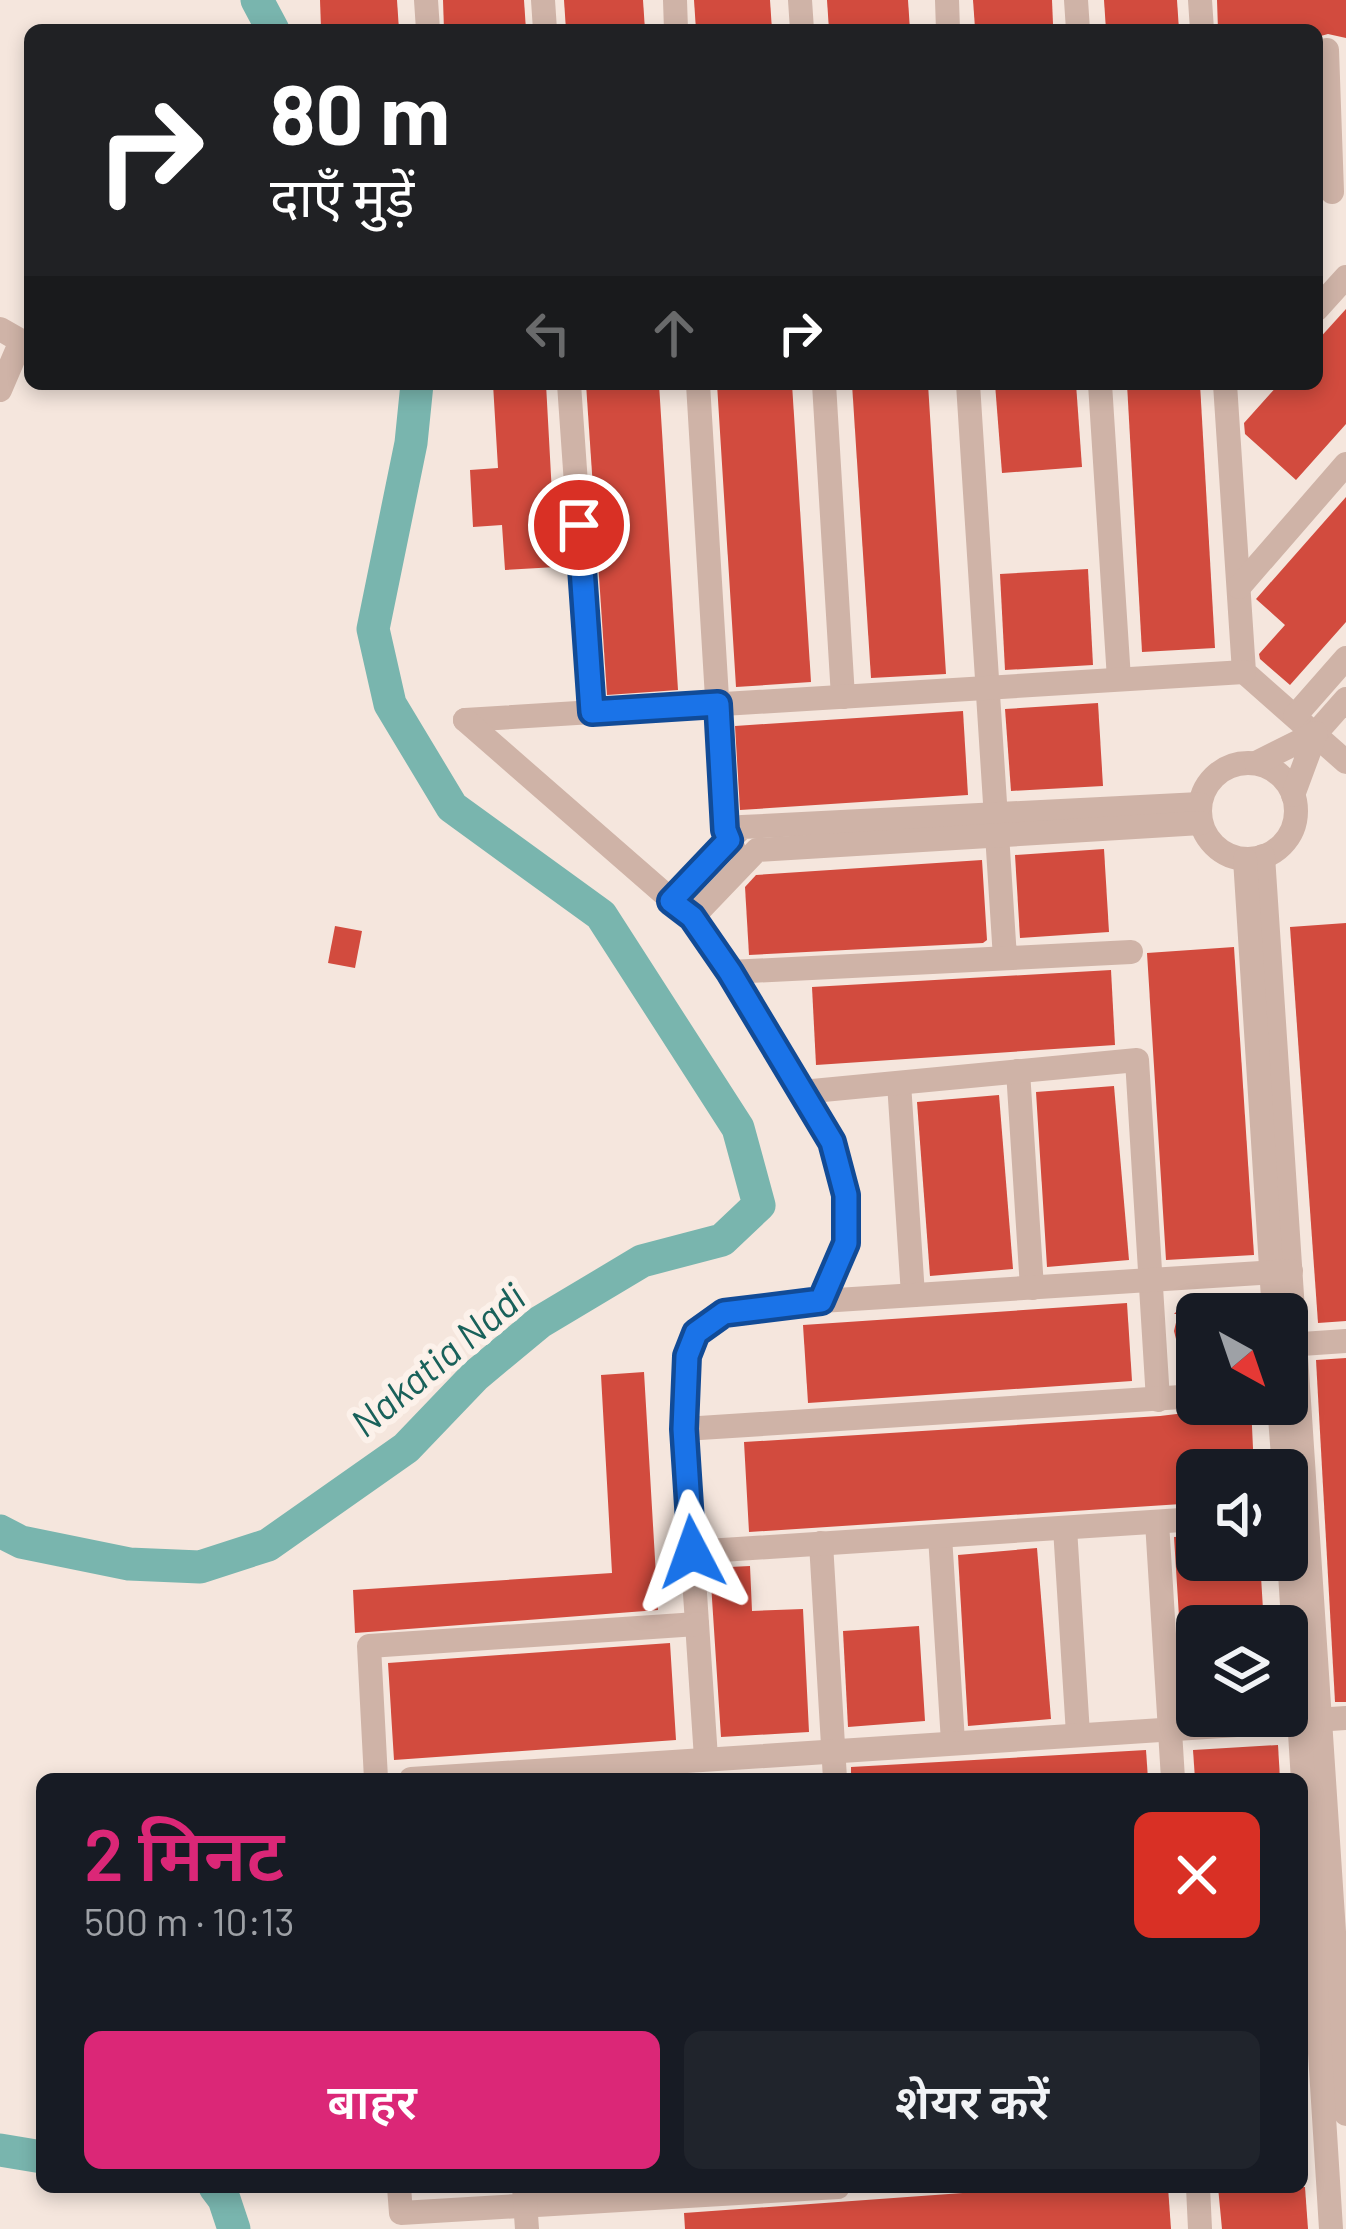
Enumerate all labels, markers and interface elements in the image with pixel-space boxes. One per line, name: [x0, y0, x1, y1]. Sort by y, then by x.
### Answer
text: 80 m: [270, 61, 450, 162]
icon: right: [72, 72, 228, 228]
text: दाएँ मुड़ें: [270, 163, 415, 228]
icon: left: [515, 300, 581, 366]
icon: ahead: [641, 300, 707, 366]
icon: right: [767, 300, 833, 366]
pin: [528, 474, 630, 576]
icon: arrive: [546, 492, 612, 558]
water label: Nakatia Nadi: [340, 1272, 534, 1445]
north arrow: [1176, 1293, 1308, 1425]
map controls: [1176, 1293, 1308, 1737]
button: sound: [1176, 1449, 1308, 1581]
position arrow: [629, 1489, 755, 1615]
button: layers: [1176, 1605, 1308, 1737]
text: 2 मिनट: [84, 1809, 284, 1895]
button: close: [1134, 1812, 1260, 1938]
text: 500 m · 10:13: [84, 1897, 295, 1944]
button: बाहर: [84, 2031, 660, 2169]
button: शेयर करें: [684, 2031, 1260, 2169]

